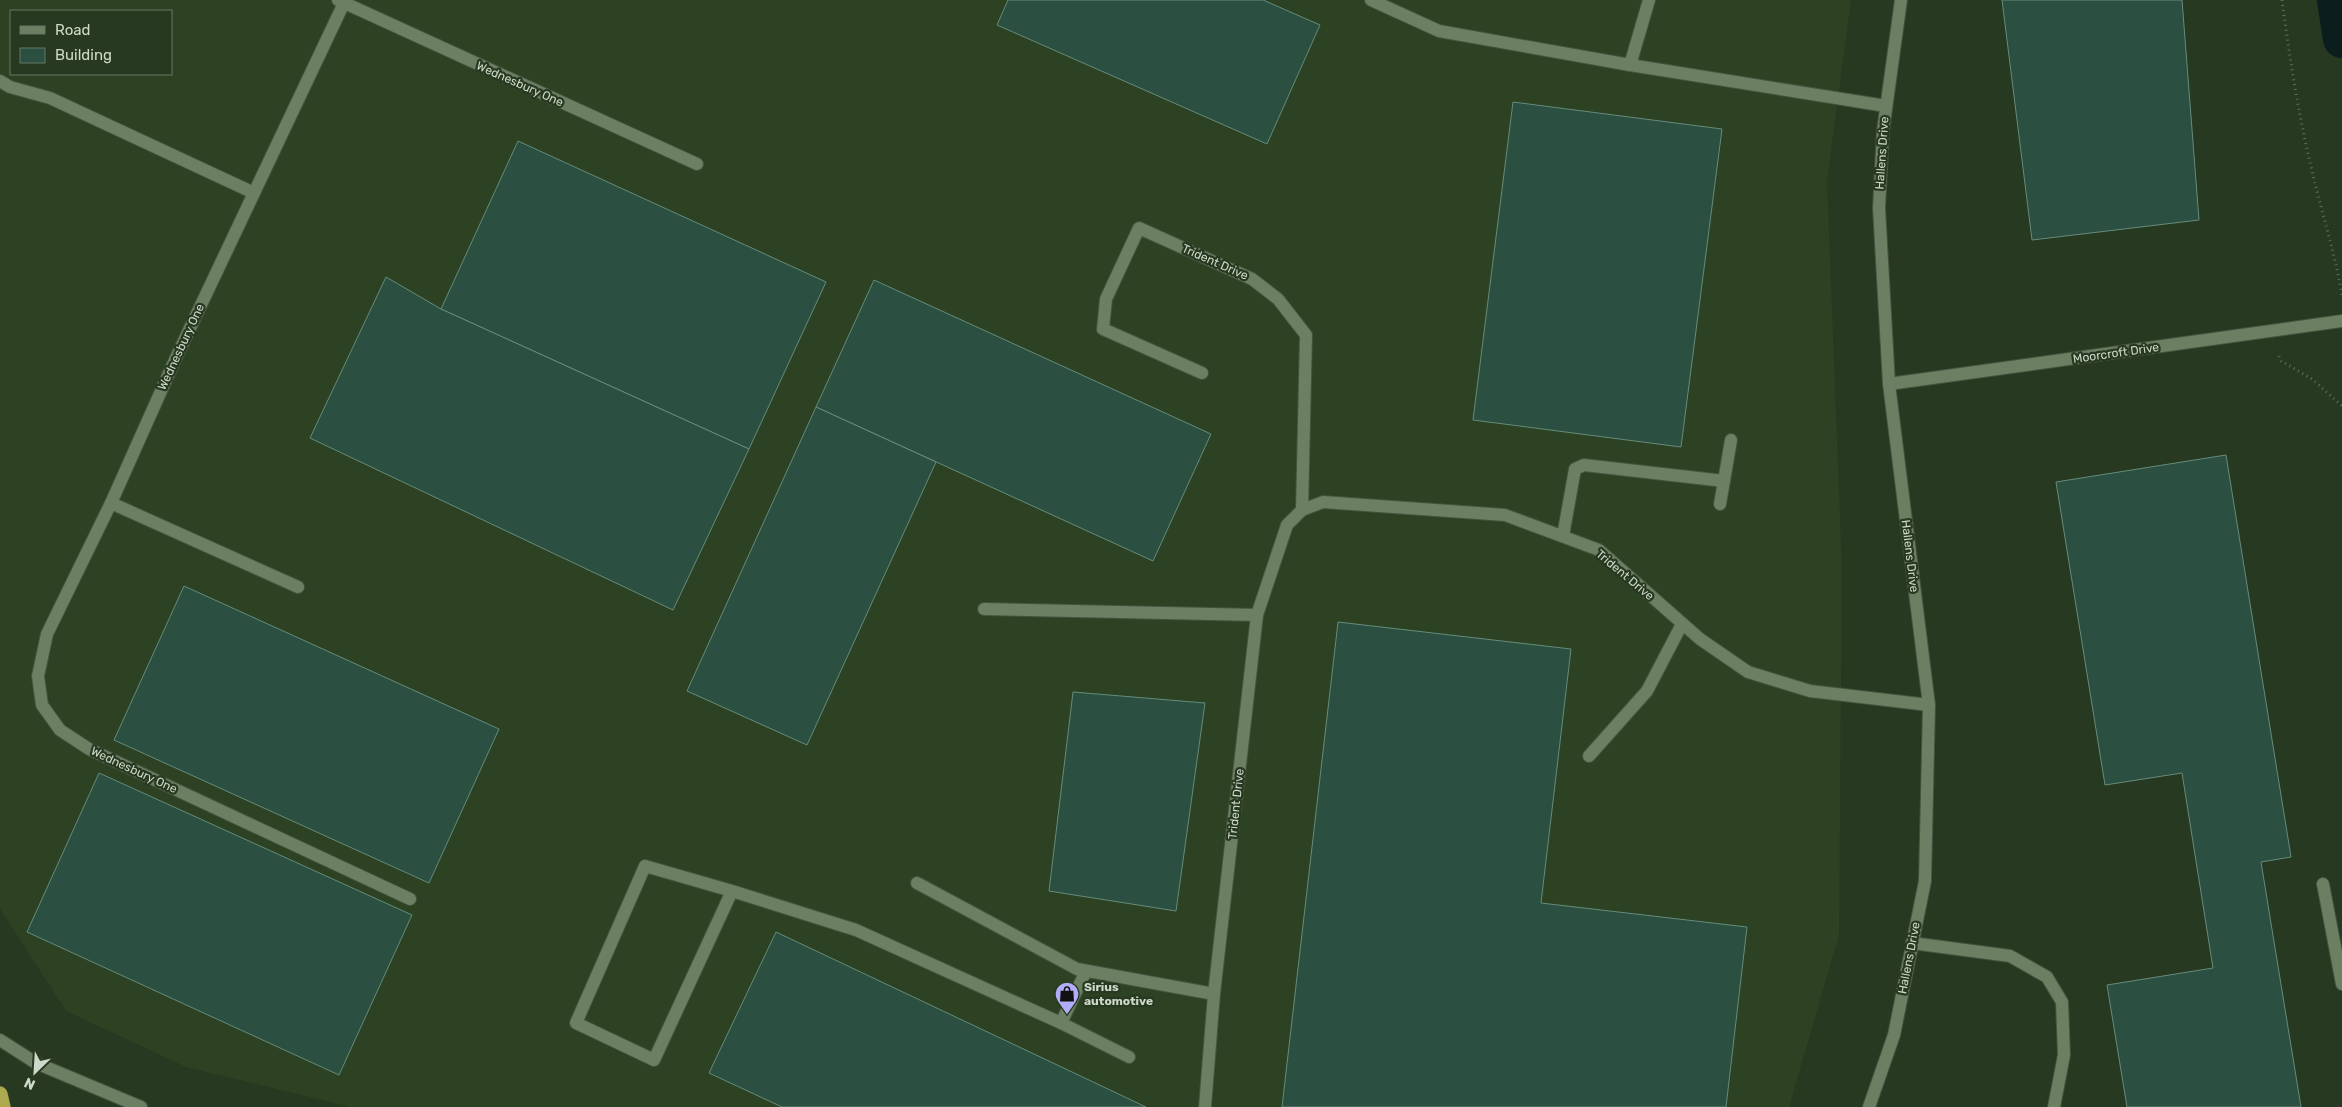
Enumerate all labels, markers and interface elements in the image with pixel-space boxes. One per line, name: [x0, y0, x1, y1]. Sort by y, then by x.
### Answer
legend: [10, 10, 172, 75]
text: Road: [55, 21, 91, 39]
text: Building: [55, 46, 112, 64]
street label: Wednesbury One: [474, 59, 566, 110]
street label: Hallens Drive: [1872, 116, 1892, 190]
street label: Trident Drive: [1180, 241, 1251, 283]
street label: Wednesbury One: [155, 301, 207, 392]
street label: Moorcroft Drive: [2072, 340, 2160, 366]
street label: Hallens Drive: [1899, 519, 1921, 593]
street label: Trident Drive: [1593, 547, 1657, 603]
street label: Wednesbury One: [89, 744, 180, 796]
street label: Trident Drive: [1225, 768, 1247, 840]
street label: Hallens Drive: [1895, 921, 1923, 995]
place label: Sirius automotive: [1084, 980, 1153, 1008]
shop icon: Sirius automotive: [1054, 981, 1080, 1015]
north arrow: [10, 1047, 60, 1097]
text: N: [22, 1073, 38, 1093]

